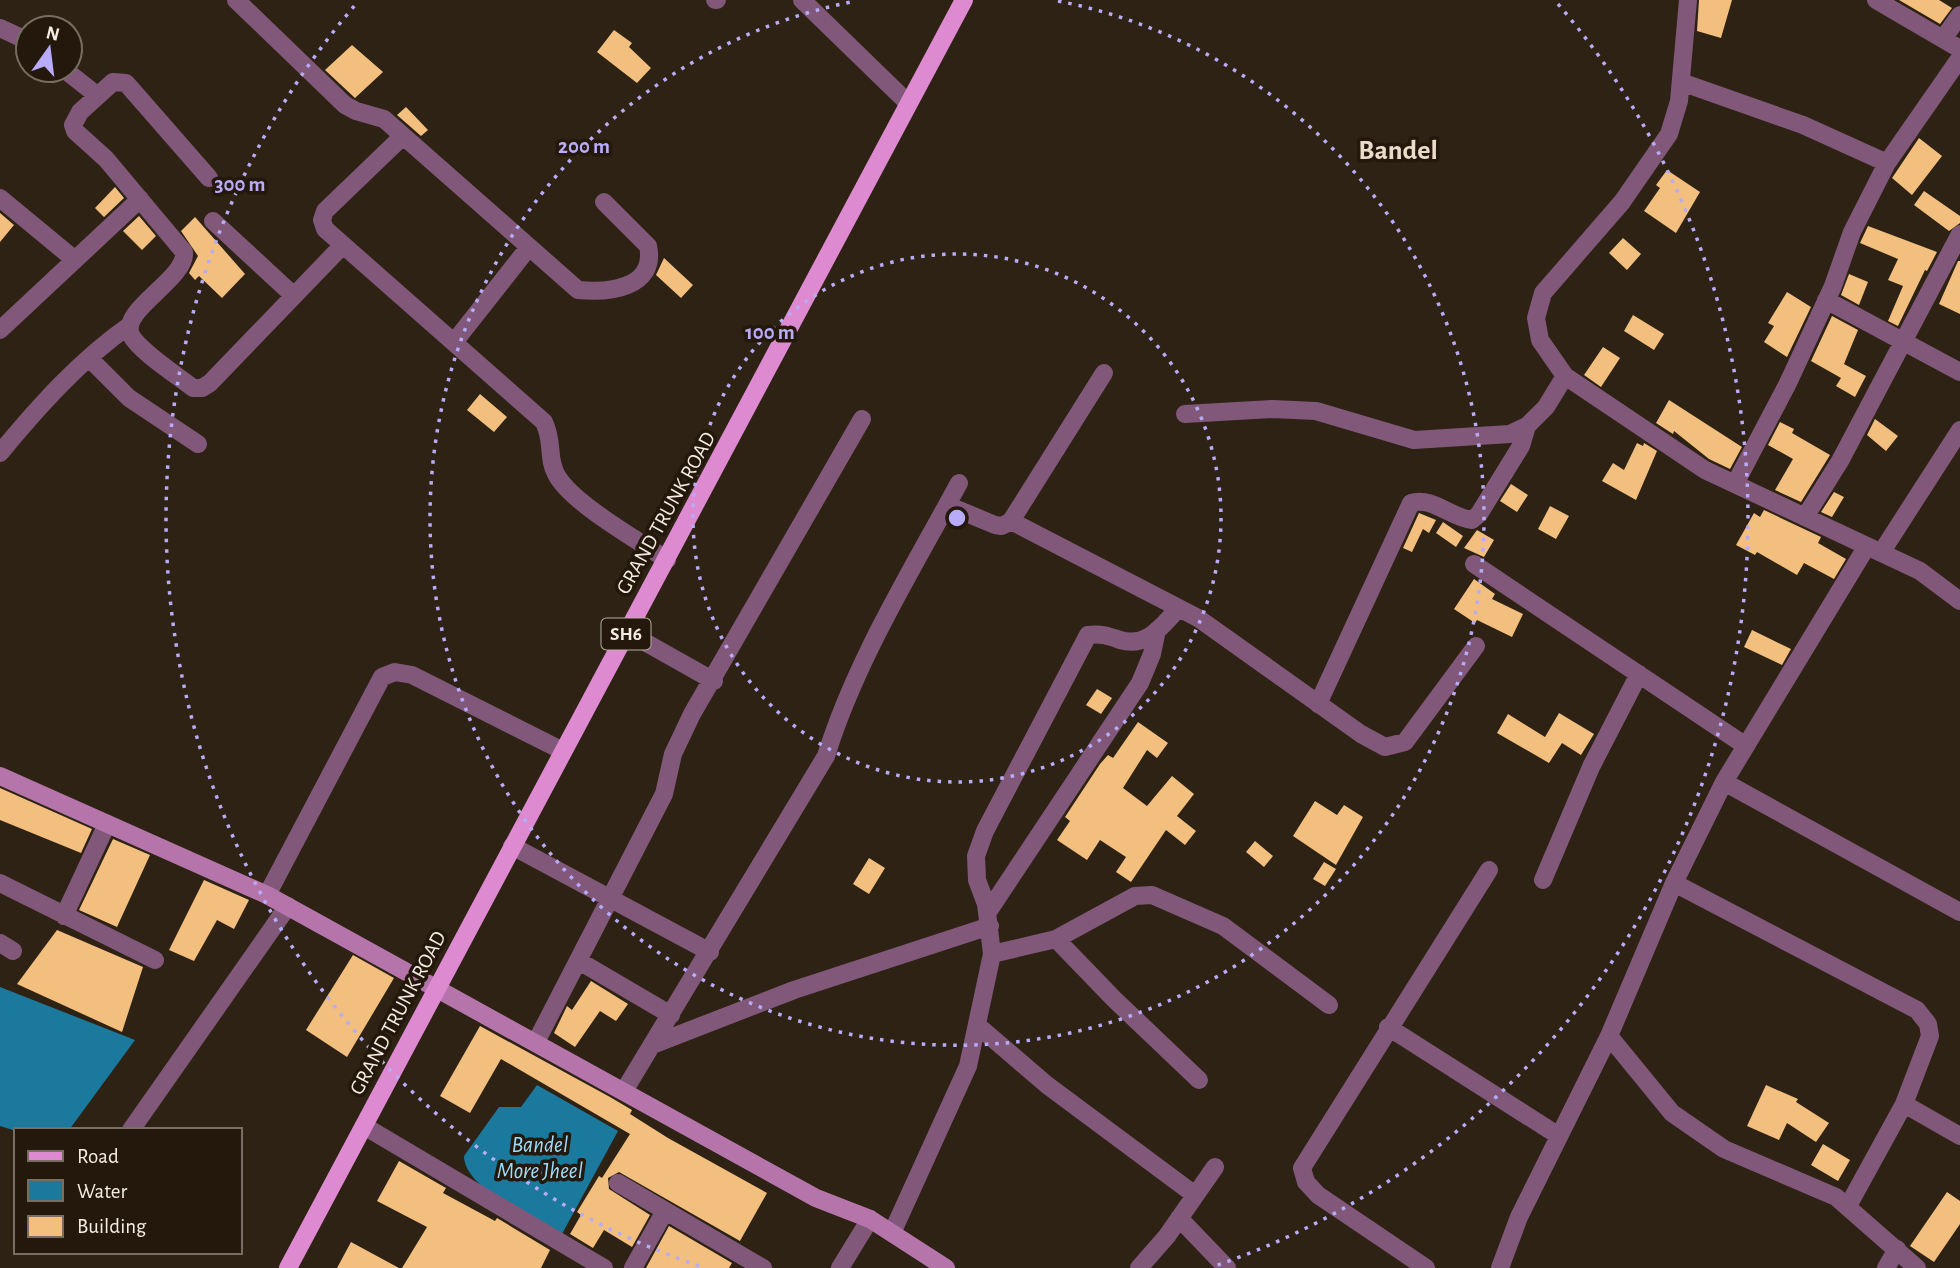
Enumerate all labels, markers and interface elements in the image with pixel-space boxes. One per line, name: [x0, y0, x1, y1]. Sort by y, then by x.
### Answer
north arrow: [14, 14, 84, 84]
text: N: [44, 23, 61, 45]
text: 200 m: [558, 136, 610, 157]
district label: Bandel: [1358, 137, 1438, 165]
text: 300 m: [214, 174, 266, 195]
text: 100 m: [745, 322, 795, 343]
street label: GRAND TRUNK ROAD: [613, 428, 719, 598]
centre of rings: [945, 506, 969, 530]
road number: SH6: [602, 618, 650, 650]
street label: GRAND TRUNK ROAD: [346, 928, 450, 1098]
legend: [14, 1128, 242, 1254]
water label: Bandel More Jheel: [497, 1134, 584, 1183]
text: Road: [77, 1146, 119, 1167]
text: Water: [77, 1181, 127, 1202]
text: Building: [77, 1216, 147, 1237]

